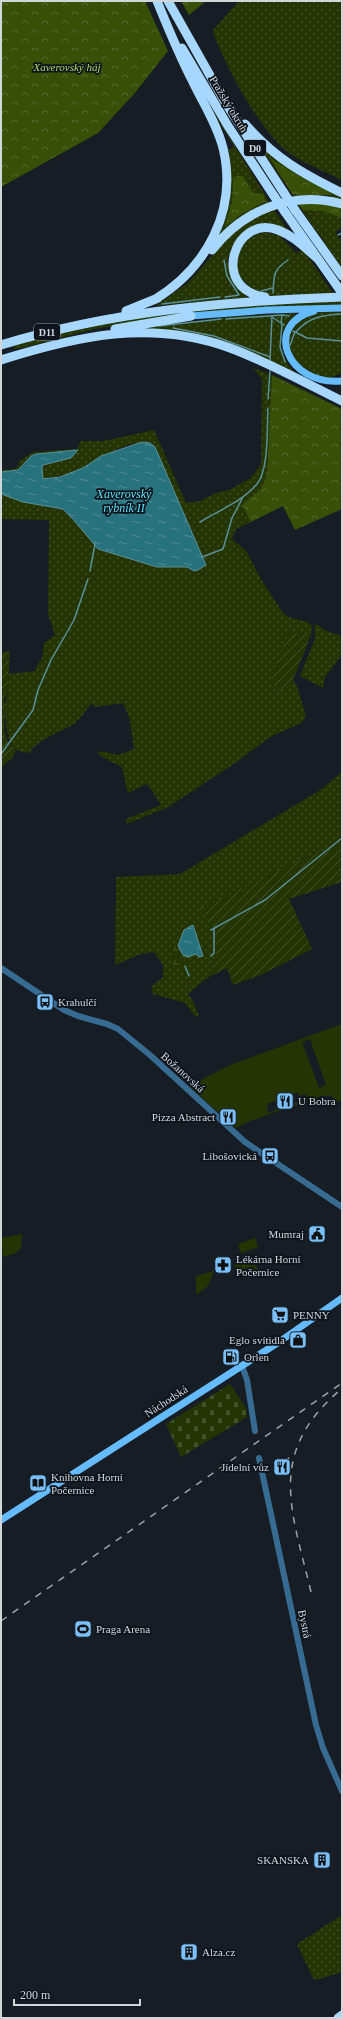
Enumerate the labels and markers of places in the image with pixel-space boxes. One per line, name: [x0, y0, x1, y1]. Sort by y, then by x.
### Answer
bus stop icon: Krahulčí: [35, 992, 55, 1012]
place label: Krahulčí: [58, 996, 96, 1008]
restaurant icon: U Bobra: [275, 1091, 295, 1111]
place label: U Bobra: [298, 1095, 336, 1107]
restaurant icon: Pizza Abstract: [218, 1107, 238, 1127]
place label: Pizza Abstract: [152, 1111, 215, 1123]
bus stop icon: Libošovická: [260, 1146, 280, 1166]
place label: Libošovická: [203, 1150, 257, 1162]
public building icon: Mumraj: [307, 1224, 327, 1244]
place label: Mumraj: [269, 1228, 304, 1240]
place label: Lékárna Horní Počernice: [236, 1253, 300, 1278]
pharmacy icon: Lékárna Horní Počernice: [213, 1255, 233, 1275]
supermarket icon: PENNY: [270, 1305, 290, 1325]
place label: PENNY: [293, 1309, 330, 1321]
shop icon: Eglo svítidla: [288, 1330, 308, 1350]
place label: Eglo svítidla: [229, 1334, 285, 1346]
fuel station icon: Orlen: [221, 1347, 241, 1367]
place label: Orlen: [244, 1351, 270, 1363]
restaurant icon: Jídelní vůz: [272, 1457, 292, 1477]
place label: Jídelní vůz: [221, 1461, 269, 1473]
place label: Knihovna Horní Počernice: [51, 1471, 123, 1496]
library icon: Knihovna Horní Počernice: [28, 1473, 48, 1493]
sports icon: Praga Arena: [73, 1619, 93, 1639]
place label: Praga Arena: [96, 1623, 150, 1635]
building icon: SKANSKA: [312, 1850, 332, 1870]
place label: SKANSKA: [257, 1854, 309, 1866]
building icon: Alza.cz: [179, 1942, 199, 1962]
place label: Alza.cz: [202, 1946, 235, 1958]

